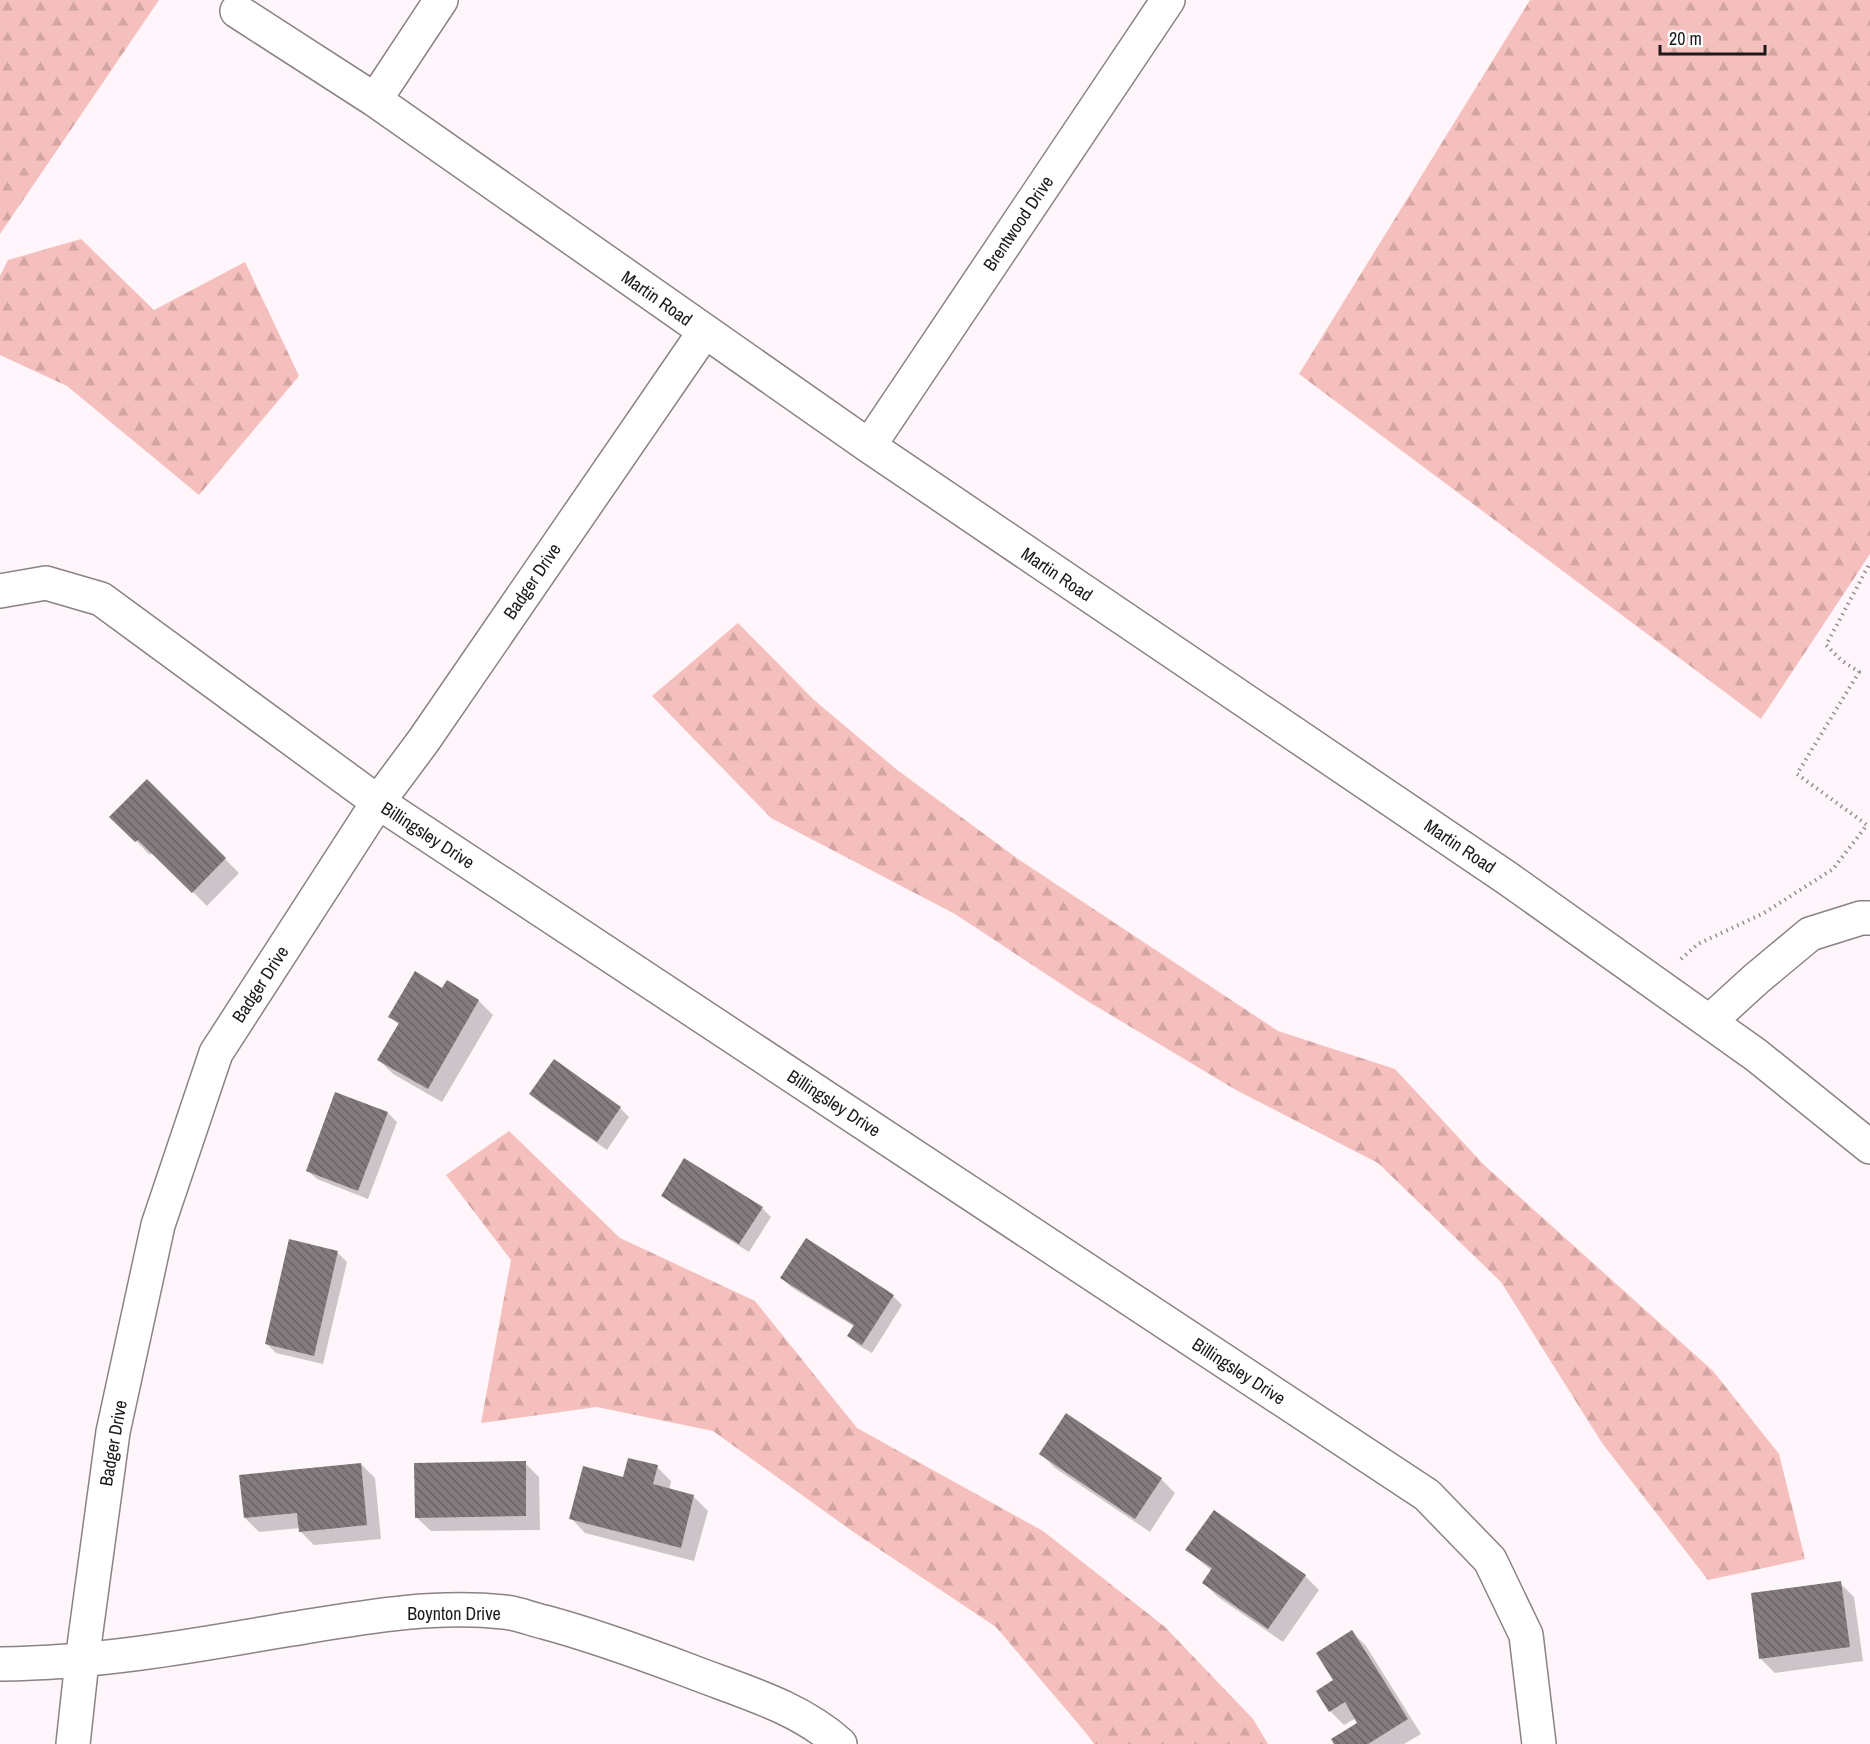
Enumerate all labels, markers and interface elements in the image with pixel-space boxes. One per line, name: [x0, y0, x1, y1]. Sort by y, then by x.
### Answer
scale bar: [1660, 18, 1765, 56]
text: 20 m: [1669, 26, 1702, 51]
street label: Brentwood Drive: [977, 170, 1059, 276]
street label: Martin Road: [617, 264, 697, 332]
street label: Badger Drive: [497, 538, 567, 624]
street label: Martin Road: [1016, 541, 1098, 607]
street label: Billingsley Drive: [376, 795, 480, 875]
street label: Martin Road: [1419, 813, 1501, 879]
street label: Badger Drive: [226, 941, 294, 1027]
street label: Billingsley Drive: [782, 1063, 886, 1143]
street label: Billingsley Drive: [1187, 1331, 1291, 1411]
street label: Badger Drive: [93, 1398, 133, 1488]
street label: Boynton Drive: [407, 1601, 501, 1626]

